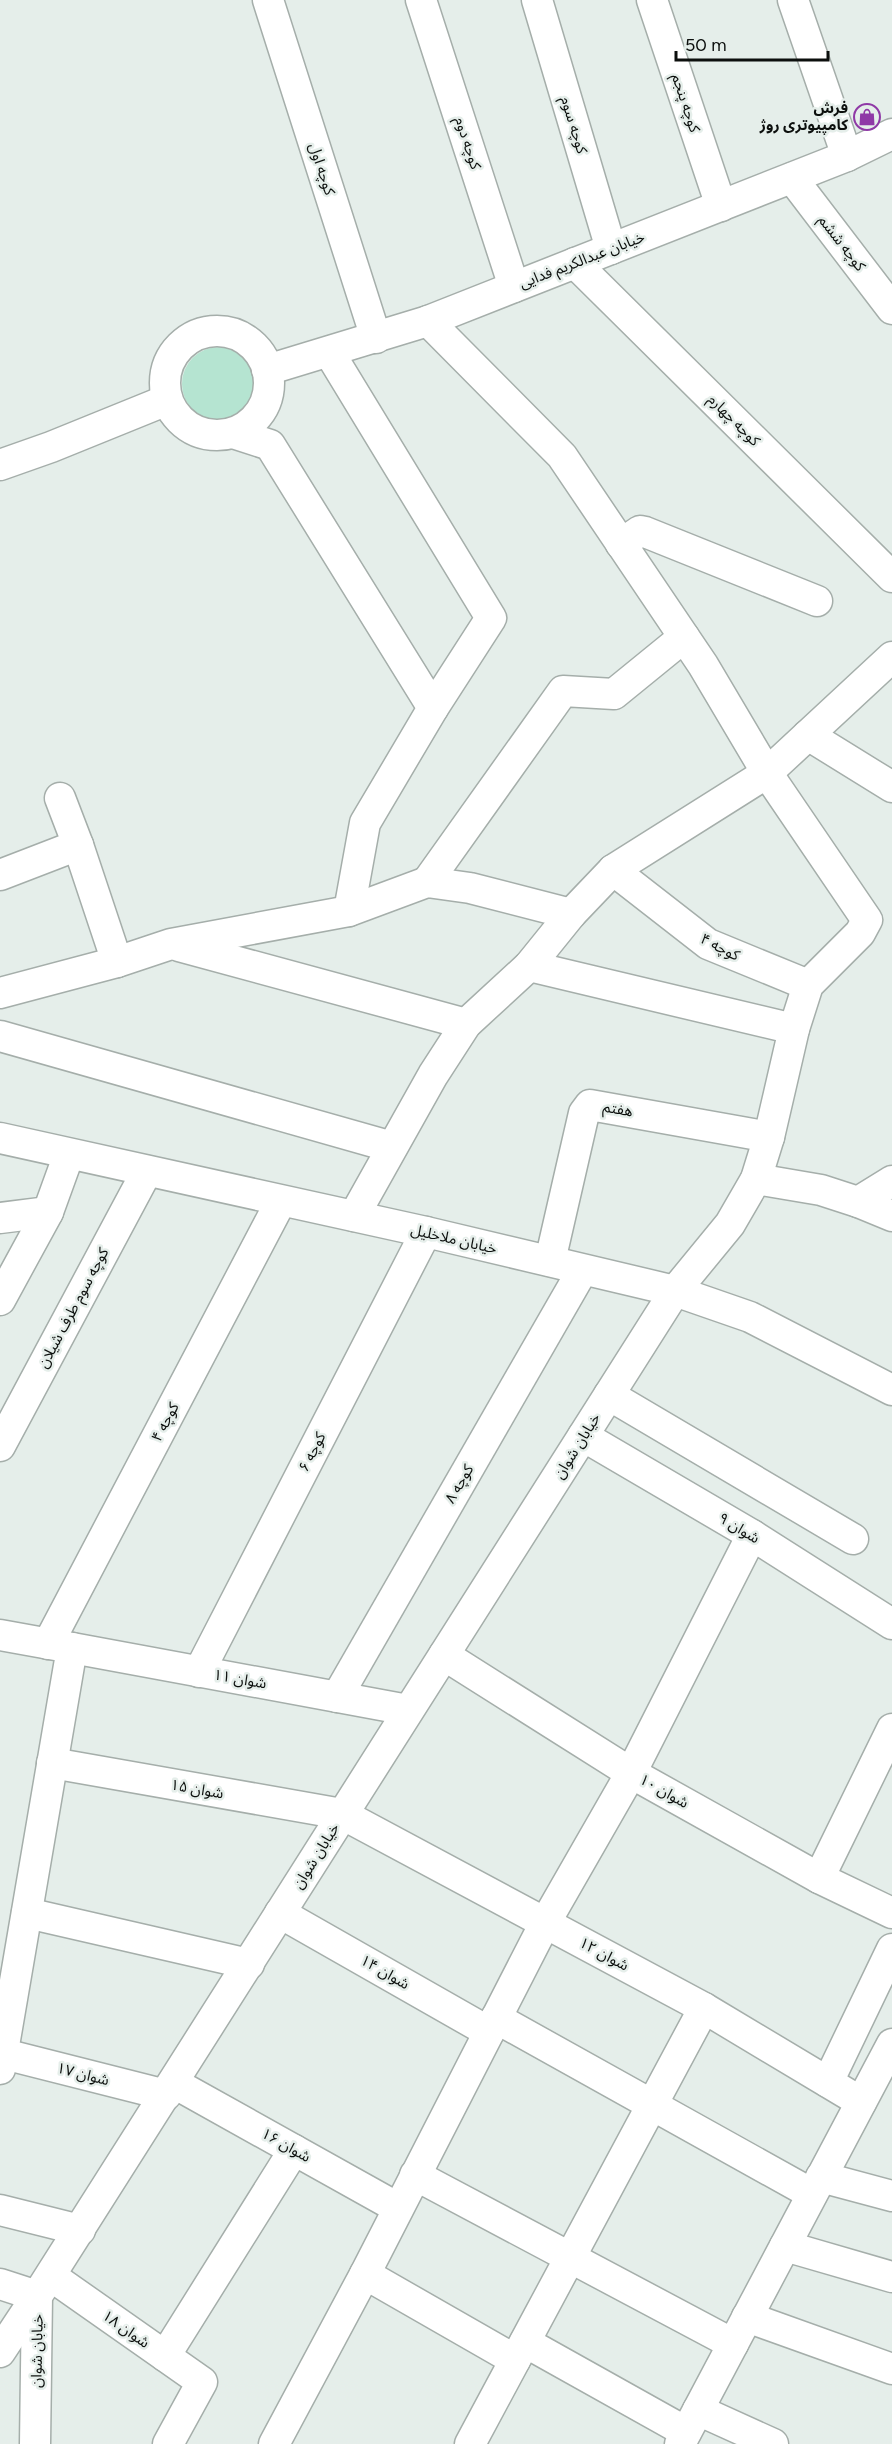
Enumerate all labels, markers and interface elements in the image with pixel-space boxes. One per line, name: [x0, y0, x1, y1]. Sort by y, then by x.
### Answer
scale bar: [676, 24, 828, 62]
text: 50 m: [685, 34, 727, 56]
street label: کوچه پنجم: [666, 71, 704, 136]
street label: کوچه سوم: [555, 94, 591, 157]
place label: فرش کامپیوتری روژ: [759, 99, 848, 135]
shop icon: فرش کامپیوتری روژ: [852, 102, 882, 132]
street label: کوچه دوم: [449, 114, 485, 173]
street label: کوچه اول: [304, 141, 339, 198]
street label: کوچه ششم: [813, 211, 870, 276]
street label: خیابان عبدالکریم فدایی: [517, 228, 648, 294]
street label: کوچه چهارم: [703, 390, 764, 452]
street label: کوچه ۴: [697, 930, 743, 966]
street label: هفتم: [601, 1098, 634, 1122]
street label: خیابان ملاخلیل: [409, 1220, 499, 1258]
street label: کوچه سوم طرف شیلان: [34, 1244, 114, 1372]
street label: کوچه ۴: [147, 1399, 184, 1445]
street label: خیابان شوان: [550, 1410, 604, 1482]
street label: کوچه ۶: [295, 1429, 331, 1475]
street label: کوچه ۸: [441, 1461, 479, 1507]
street label: شوان ۹: [715, 1509, 763, 1547]
street label: شوان ۱۱: [212, 1665, 268, 1693]
street label: شوان ۱۰: [636, 1770, 692, 1812]
street label: شوان ۱۵: [169, 1775, 225, 1803]
street label: خیابان شوان: [289, 1820, 343, 1892]
street label: شوان ۱۲: [576, 1933, 632, 1975]
street label: شوان ۱۴: [357, 1951, 413, 1993]
street label: شوان ۱۷: [55, 2059, 111, 2089]
street label: شوان ۱۶: [258, 2124, 314, 2166]
street label: شوان ۱۸: [99, 2306, 153, 2352]
street label: خیابان شوان: [27, 2314, 47, 2388]

